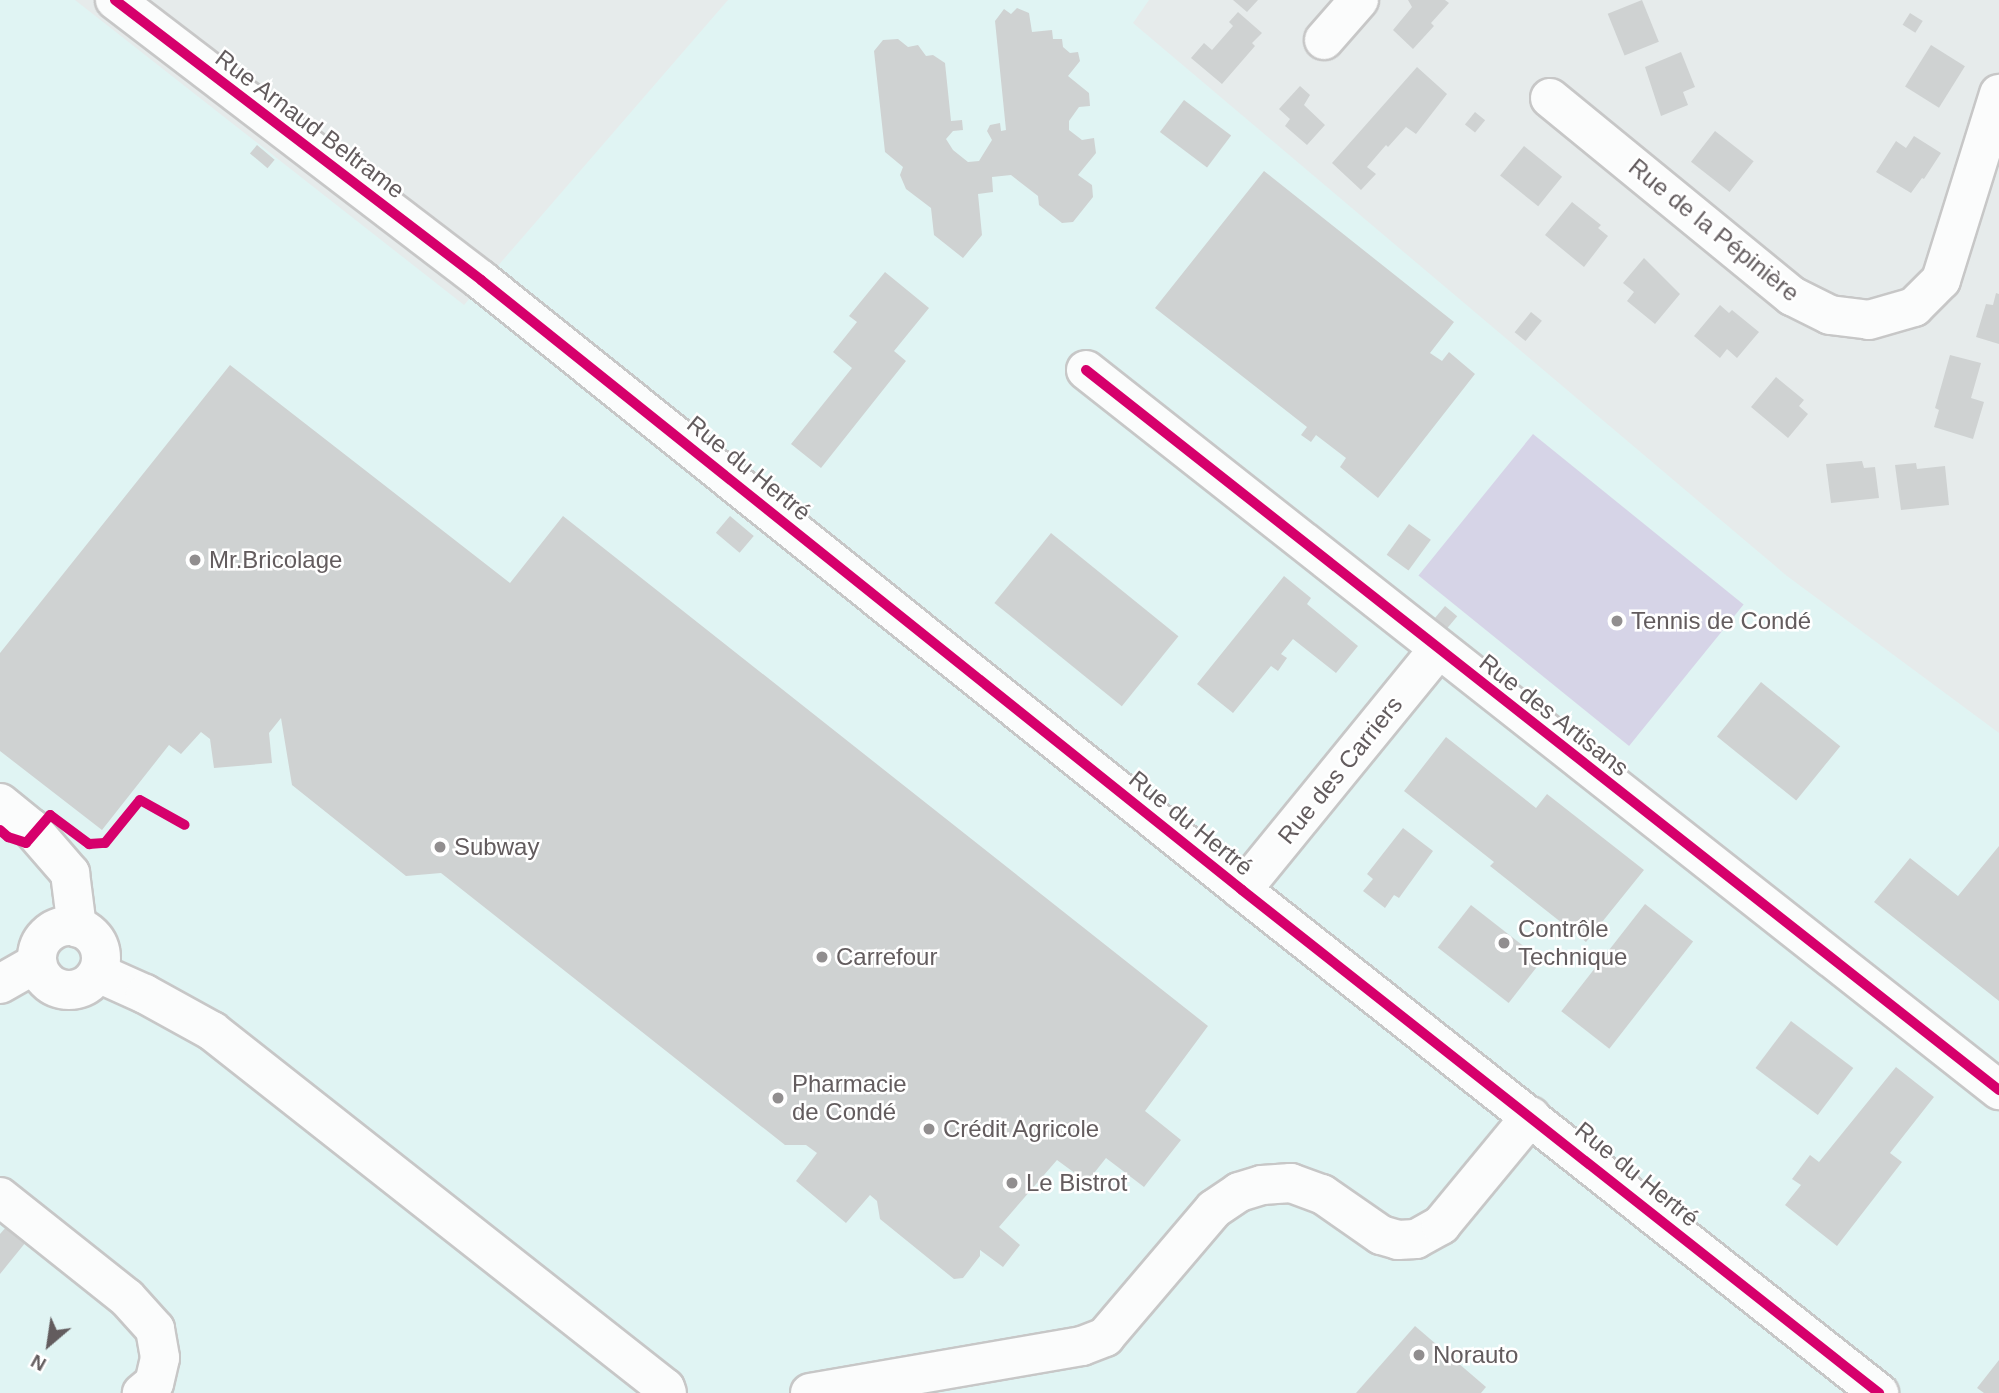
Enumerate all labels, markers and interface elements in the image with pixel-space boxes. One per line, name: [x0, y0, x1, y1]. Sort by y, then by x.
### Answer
street label: Rue Arnaud Beltrame: [209, 43, 411, 205]
street label: Rue de la Pépinière: [1623, 152, 1805, 308]
street label: Rue du Hertré: [681, 409, 817, 527]
place label: Mr.Bricolage: [209, 546, 342, 574]
marker: Mr.Bricolage: [187, 552, 203, 568]
place label: Tennis de Condé: [1631, 607, 1811, 635]
marker: Tennis de Condé: [1609, 613, 1625, 629]
street label: Rue des Artisans: [1473, 647, 1635, 783]
street label: Rue des Carriers: [1272, 690, 1408, 850]
street label: Rue du Hertré: [1123, 764, 1259, 882]
place label: Subway: [454, 833, 539, 861]
marker: Subway: [432, 839, 448, 855]
place label: Contrôle Technique: [1518, 915, 1627, 971]
marker: Contrôle Technique: [1496, 935, 1512, 951]
place label: Carrefour: [836, 943, 937, 971]
marker: Carrefour: [814, 949, 830, 965]
place label: Pharmacie de Condé: [792, 1070, 907, 1126]
marker: Pharmacie de Condé: [770, 1090, 786, 1106]
place label: Crédit Agricole: [943, 1115, 1100, 1143]
street label: Rue du Hertré: [1569, 1115, 1705, 1233]
marker: Crédit Agricole: [921, 1121, 937, 1137]
place label: Le Bistrot: [1026, 1169, 1127, 1197]
marker: Le Bistrot: [1004, 1175, 1020, 1191]
north arrow: [14, 1309, 84, 1379]
place label: Norauto: [1433, 1341, 1518, 1369]
marker: Norauto: [1411, 1347, 1427, 1363]
text: N: [27, 1350, 50, 1375]

